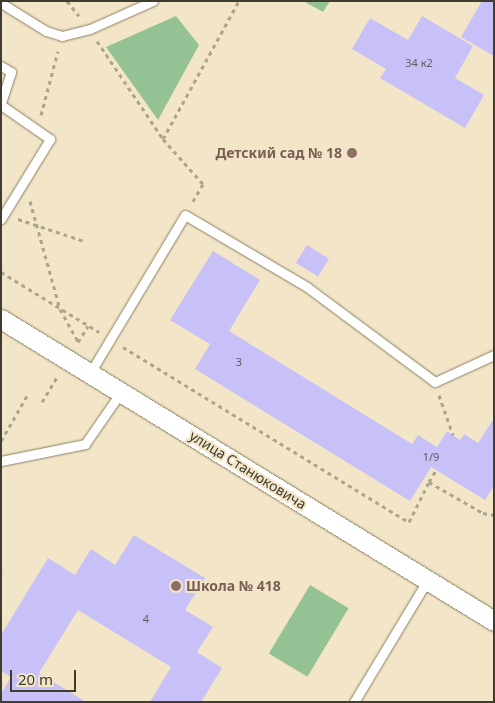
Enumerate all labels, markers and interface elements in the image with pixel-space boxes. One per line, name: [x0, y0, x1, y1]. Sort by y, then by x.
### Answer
house number: 34 к2: [405, 56, 433, 70]
place label: Детский сад № 18: [215, 145, 342, 161]
marker: Детский сад № 18: [346, 147, 358, 159]
house number: 3: [236, 355, 242, 369]
street label: улица Станюковича: [187, 427, 309, 513]
house number: 1/9: [423, 450, 439, 464]
place label: Школа № 418: [186, 578, 281, 594]
marker: Школа № 418: [170, 580, 182, 592]
house number: 4: [143, 612, 149, 626]
scale bar: [12, 660, 79, 692]
text: 20 m: [18, 669, 53, 689]

